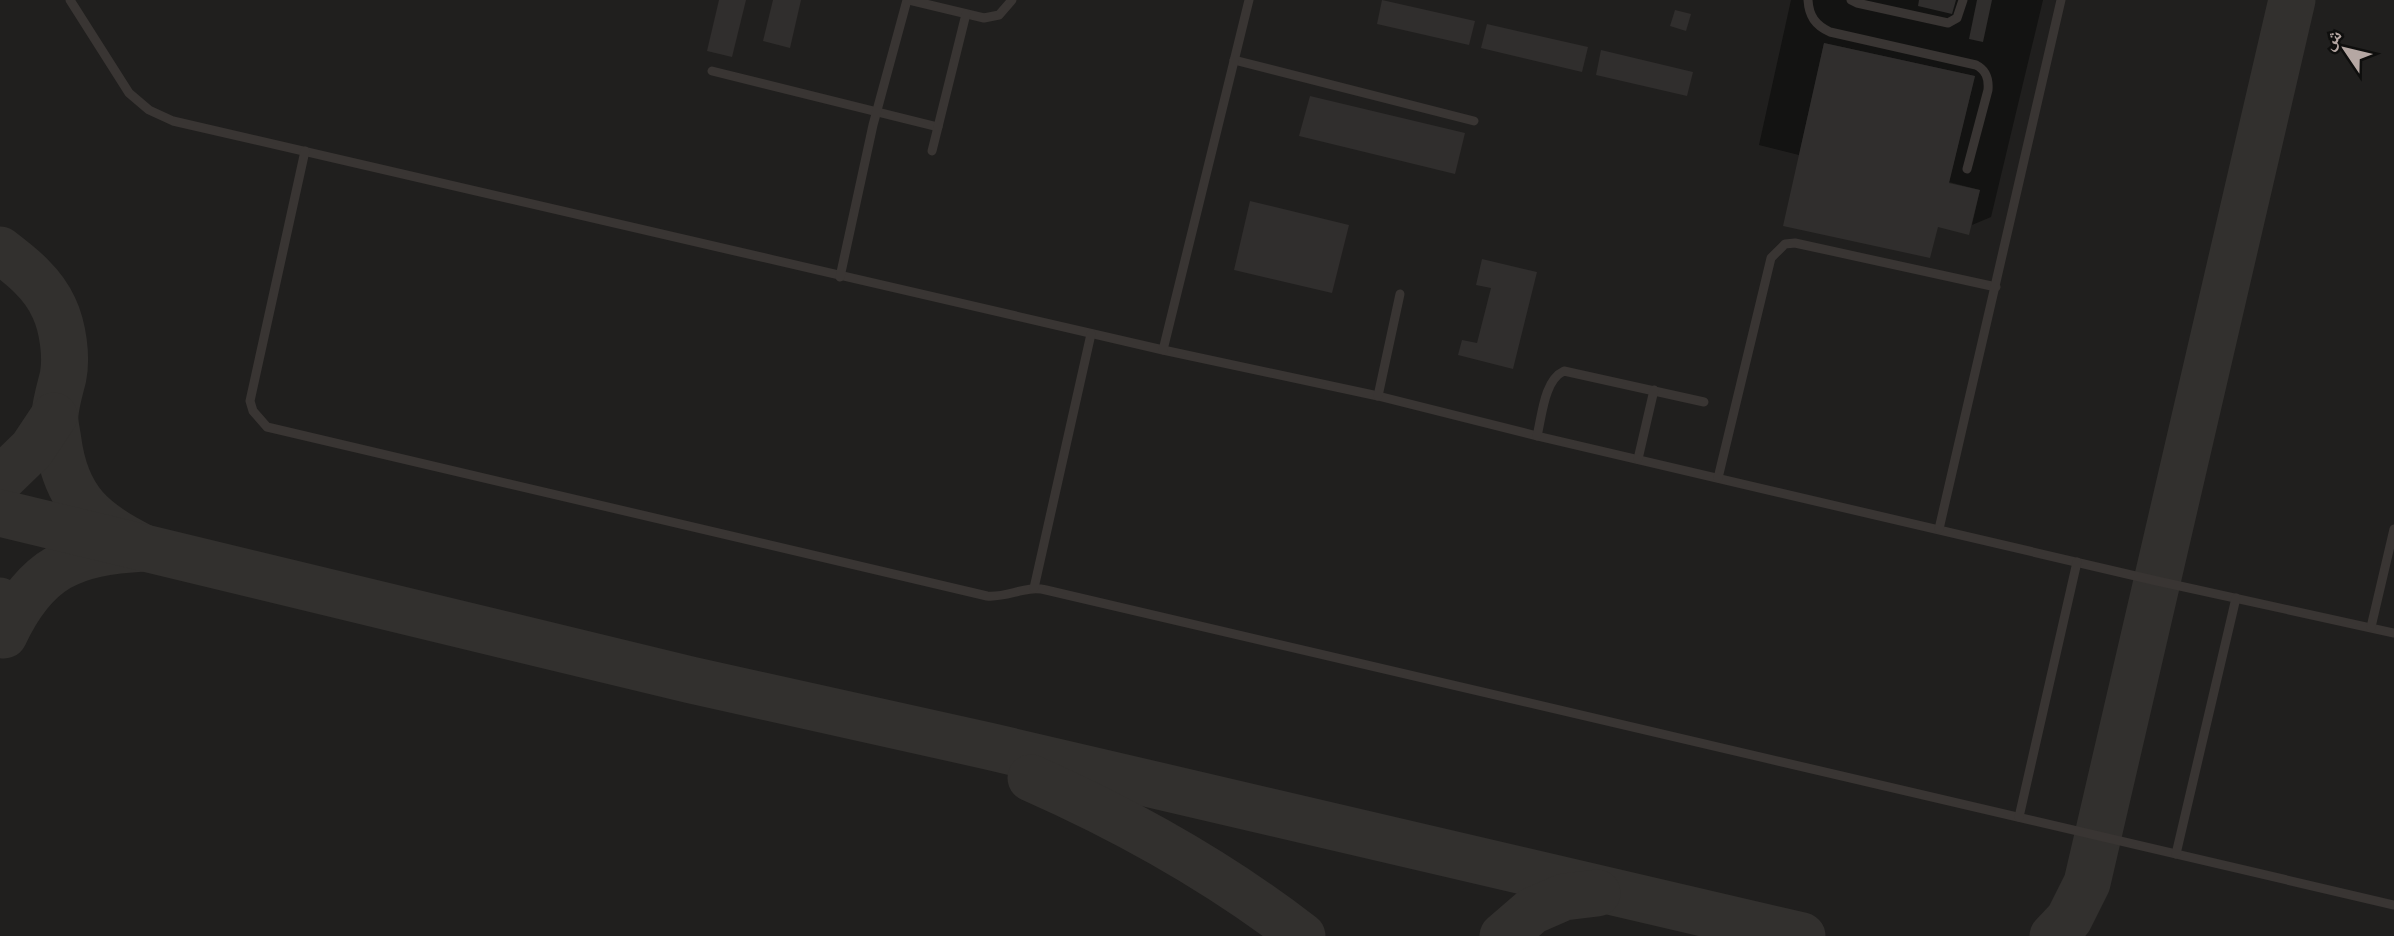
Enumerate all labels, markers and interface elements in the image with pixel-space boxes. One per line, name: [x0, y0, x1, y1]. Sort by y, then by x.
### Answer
north arrow: [2310, 14, 2380, 84]
text: ش: [2317, 25, 2348, 56]

